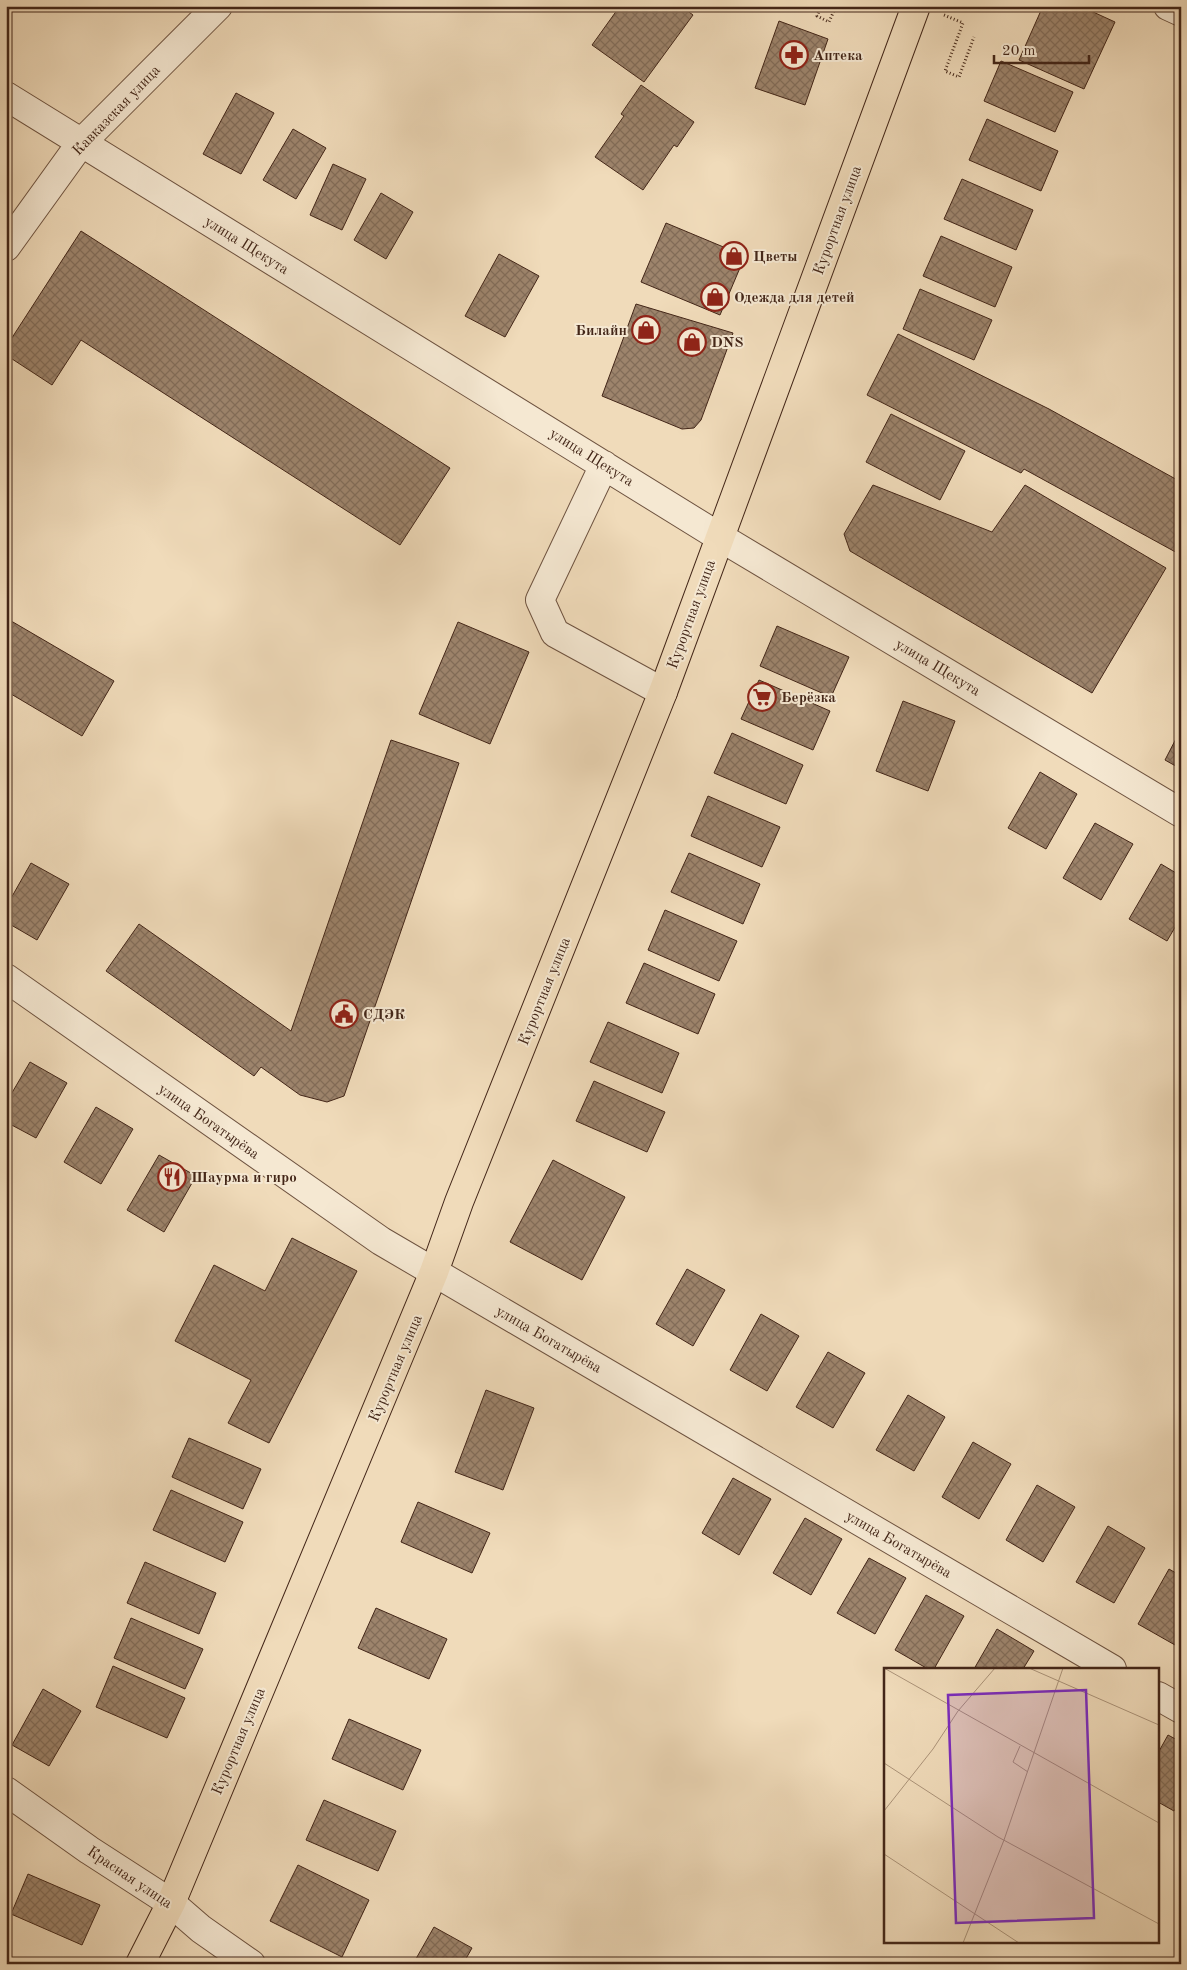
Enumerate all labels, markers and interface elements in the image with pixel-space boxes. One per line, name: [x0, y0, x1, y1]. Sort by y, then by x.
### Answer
scale bar: [994, 32, 1090, 64]
pharmacy icon: Аптека: [779, 40, 809, 70]
text: 20 m: [1002, 44, 1036, 59]
place label: Аптека: [813, 49, 863, 64]
street label: Кавказская улица: [70, 63, 164, 159]
street label: Курортная улица: [812, 163, 865, 277]
street label: улица Щекута: [201, 214, 291, 278]
shop icon: Цветы: [719, 241, 749, 271]
place label: Цветы: [753, 250, 798, 265]
shop icon: Одежда для детей: [700, 282, 730, 312]
place label: Одежда для детей: [734, 291, 855, 306]
shop icon: Билайн: [631, 315, 661, 345]
place label: Билайн: [575, 324, 627, 339]
shop icon: DNS: [677, 327, 707, 357]
place label: DNS: [711, 336, 744, 351]
street label: улица Щекута: [546, 426, 636, 490]
street label: Курортная улица: [666, 557, 719, 671]
street label: улица Щекута: [892, 637, 983, 700]
supermarket icon: Берёзка: [747, 682, 777, 712]
place label: Берёзка: [781, 691, 836, 706]
street label: Курортная улица: [517, 935, 574, 1048]
public building icon: СДЭК: [329, 999, 359, 1029]
place label: СДЭК: [363, 1008, 405, 1023]
street label: улица Богатырёва: [155, 1082, 262, 1163]
restaurant icon: Шаурма и гиро: [157, 1162, 187, 1192]
place label: Шаурма и гиро: [191, 1171, 297, 1186]
street label: улица Богатырёва: [493, 1304, 604, 1377]
street label: Курортная улица: [367, 1312, 426, 1424]
street label: улица Богатырёва: [843, 1509, 954, 1582]
inset map: [884, 1668, 1160, 1942]
street label: Курортная улица: [210, 1685, 269, 1797]
street label: Красная улица: [84, 1844, 175, 1912]

